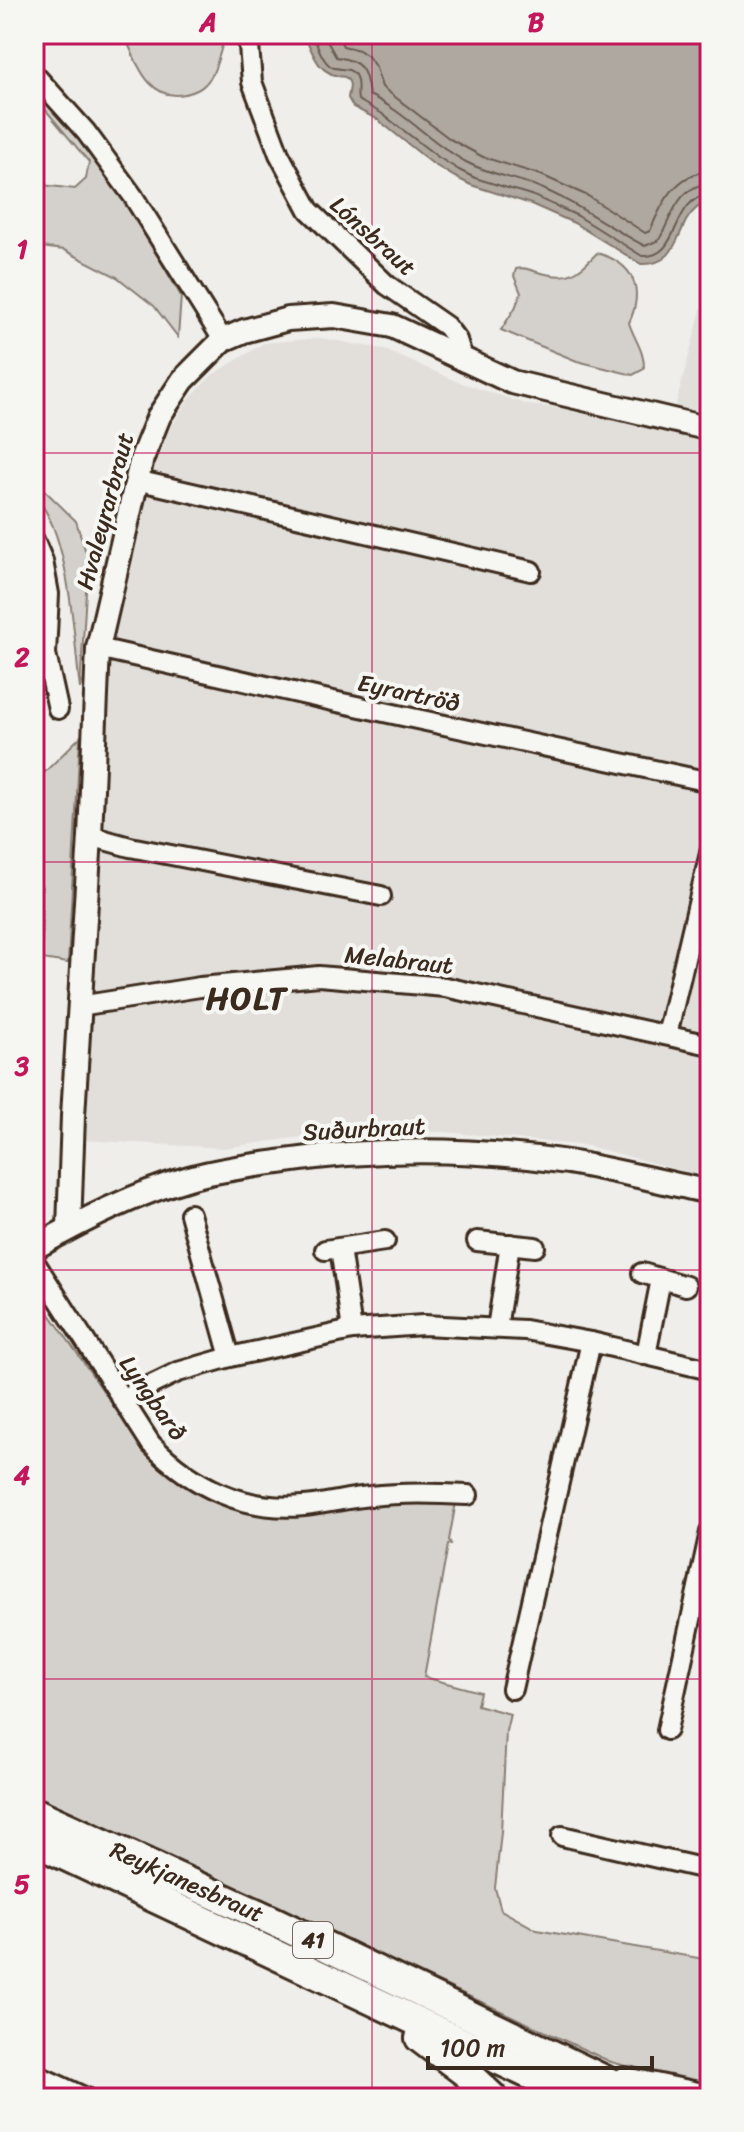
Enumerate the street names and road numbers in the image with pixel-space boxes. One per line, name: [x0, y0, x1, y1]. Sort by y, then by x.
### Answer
street label: Lónsbraut: [320, 185, 426, 287]
street label: Hvaleyrarbraut: [64, 428, 146, 594]
street label: Eyrartröð: [354, 662, 464, 724]
street label: Melabraut: [343, 933, 455, 987]
street label: Suðurbraut: [302, 1105, 426, 1153]
street label: Lyngbarð: [108, 1346, 198, 1450]
street label: Reykjanesbraut: [103, 1829, 271, 1935]
road number: 41: [293, 1922, 333, 1958]

